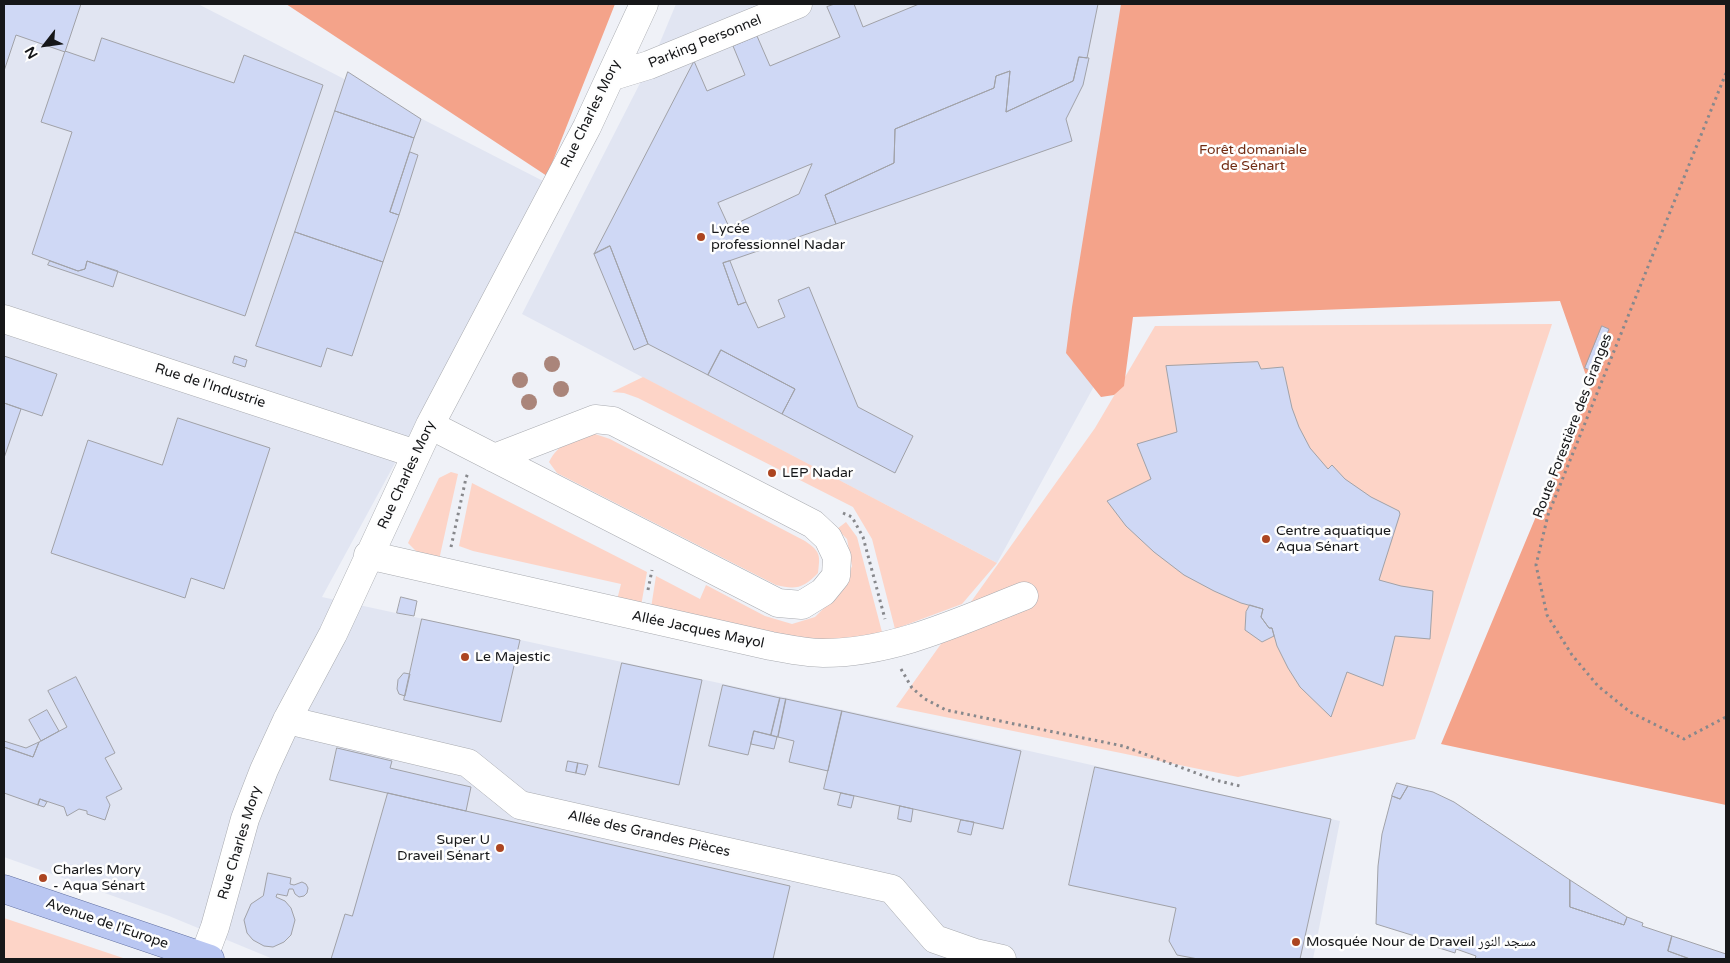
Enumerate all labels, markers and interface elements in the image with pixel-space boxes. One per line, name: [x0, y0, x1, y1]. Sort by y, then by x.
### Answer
street label: Parking Personnel: [646, 12, 764, 72]
north arrow: [20, 20, 70, 70]
text: N: [21, 44, 42, 62]
street label: Rue Charles Mory: [558, 57, 624, 171]
park label: Forêt domaniale de Sénart: [1199, 142, 1307, 174]
place label: Lycée professionnel Nadar: [711, 221, 845, 253]
marker: Lycée professionnel Nadar: [695, 231, 707, 243]
street label: Route Forestière des Granges: [1530, 331, 1616, 521]
street label: Rue de l'Industrie: [152, 360, 268, 412]
street label: Rue Charles Mory: [374, 418, 440, 532]
place label: LEP Nadar: [782, 465, 853, 481]
marker: LEP Nadar: [766, 467, 778, 479]
place label: Centre aquatique Aqua Sénart: [1276, 523, 1391, 556]
marker: Centre aquatique Aqua Sénart: [1260, 533, 1272, 545]
street label: Allée Jacques Mayol: [630, 608, 766, 652]
place label: Le Majestic: [475, 649, 550, 665]
marker: Le Majestic: [459, 651, 471, 663]
street label: Rue Charles Mory: [215, 784, 265, 902]
street label: Allée des Grandes Pièces: [566, 807, 732, 861]
place label: Super U Draveil Sénart: [397, 832, 490, 864]
marker: Super U Draveil Sénart: [494, 842, 506, 854]
place label: Charles Mory - Aqua Sénart: [53, 862, 145, 894]
marker: Charles Mory - Aqua Sénart: [37, 872, 49, 884]
street label: Avenue de l'Europe: [44, 895, 170, 953]
place label: Mosquée Nour de Draveil مسجد النور: [1306, 934, 1536, 950]
marker: Mosquée Nour de Draveil مسجد النور: [1290, 936, 1302, 948]

